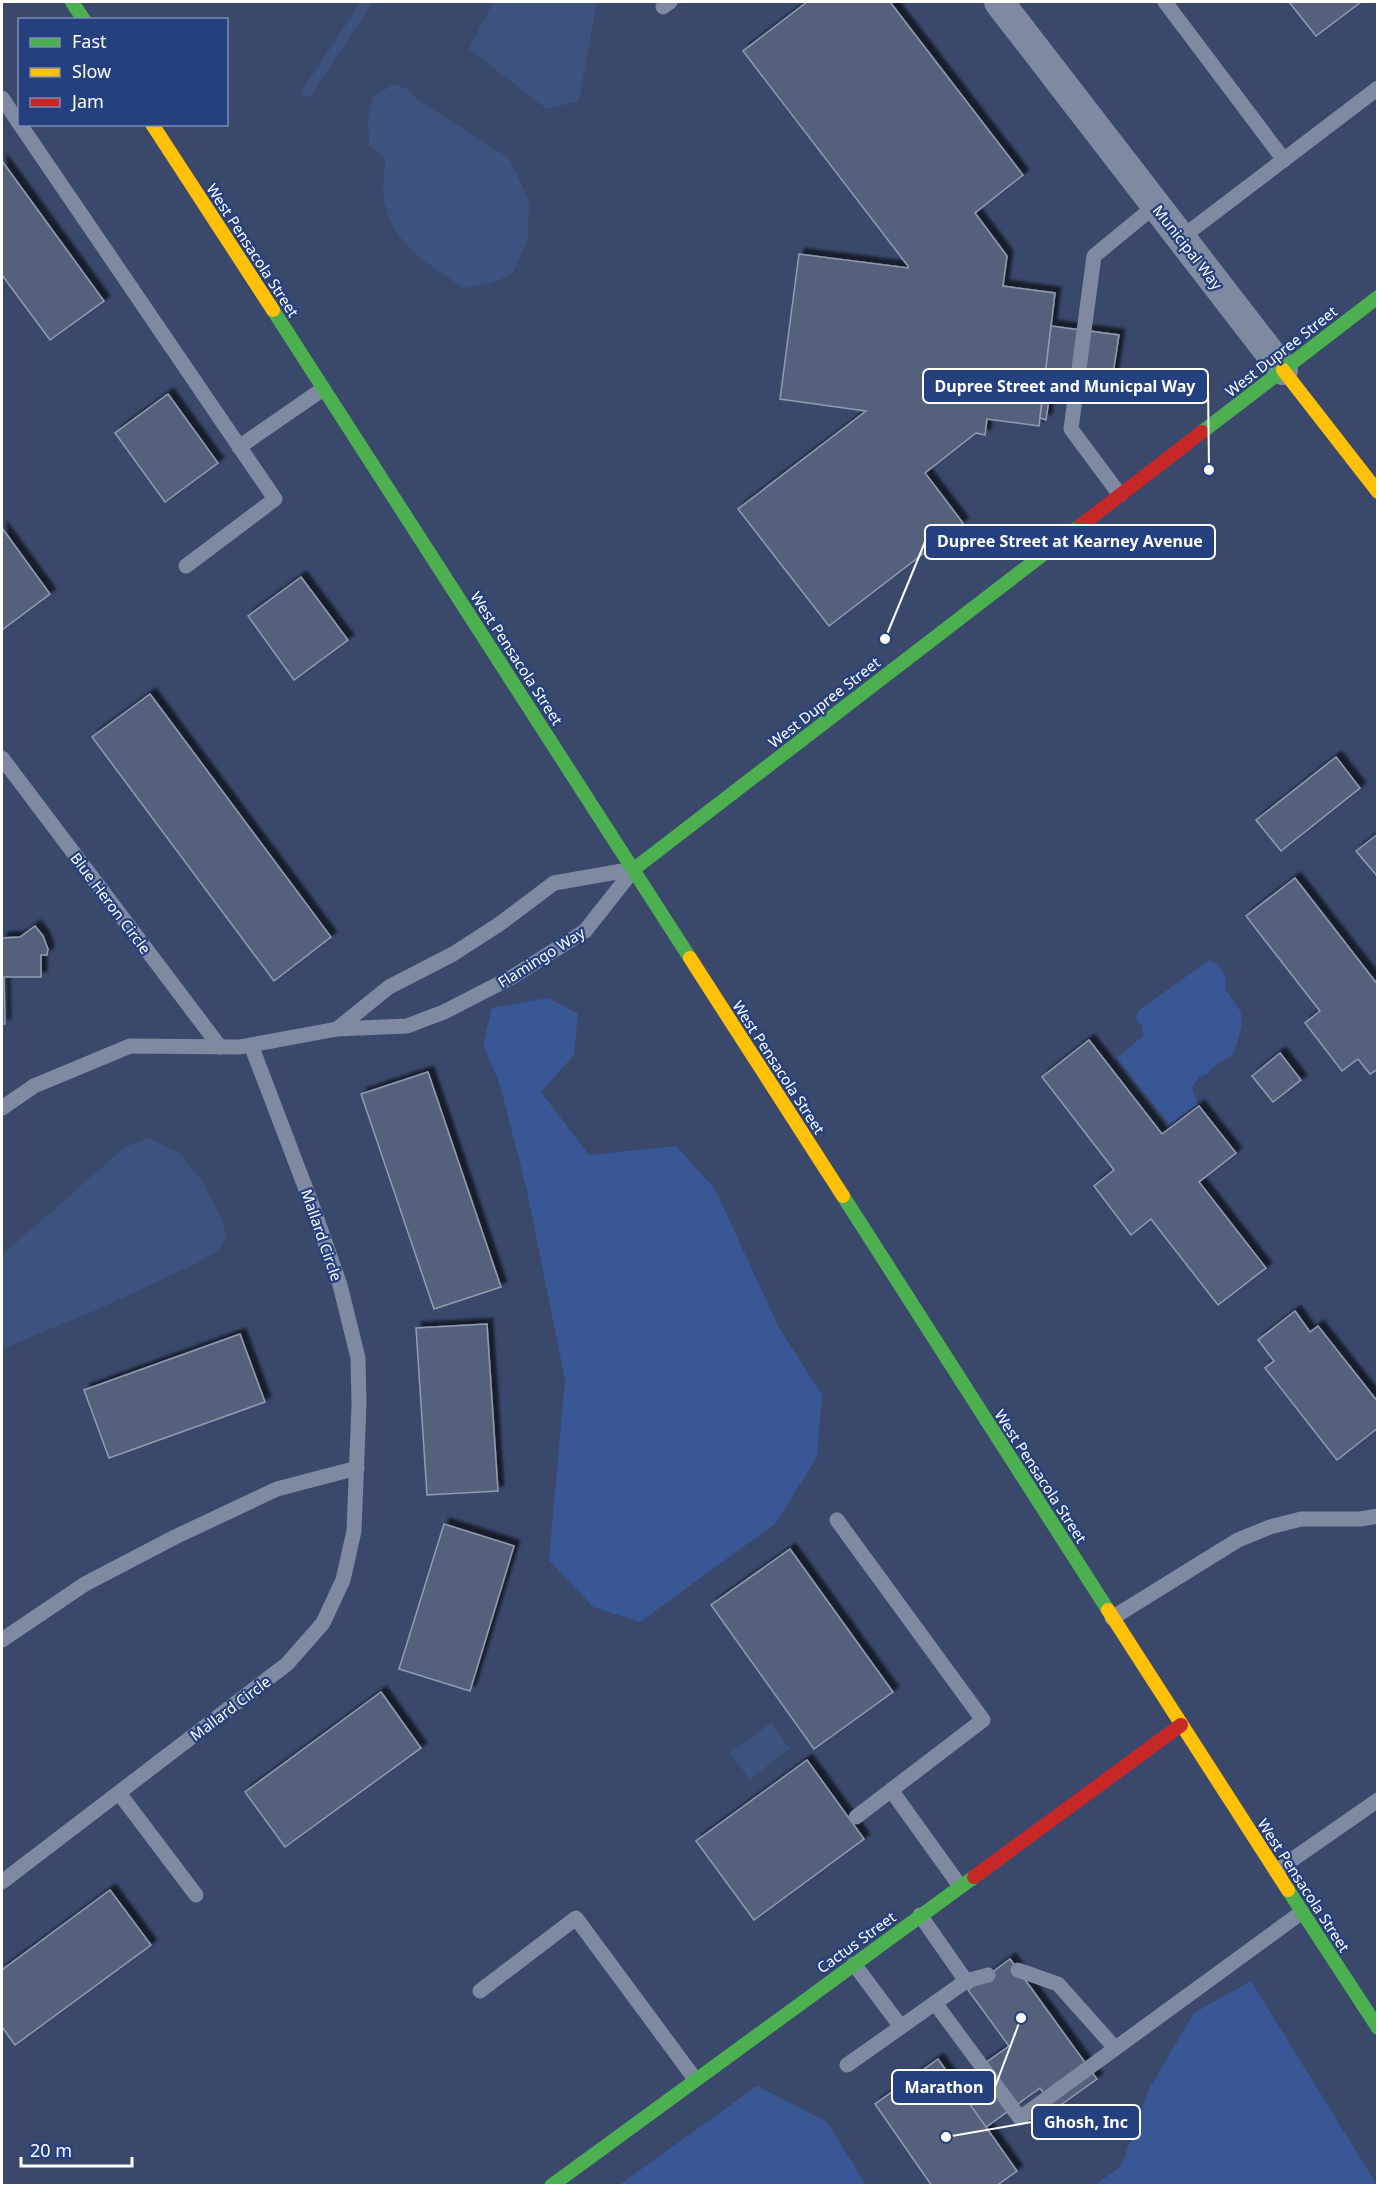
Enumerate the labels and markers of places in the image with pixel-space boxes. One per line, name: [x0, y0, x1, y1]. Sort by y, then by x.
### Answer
callout: Dupree Street and Municpal Way: [923, 369, 1208, 403]
callout: Dupree Street at Kearney Avenue: [925, 525, 1215, 559]
callout: Marathon: [892, 2070, 995, 2104]
callout: Ghosh, Inc: [1032, 2105, 1140, 2139]

